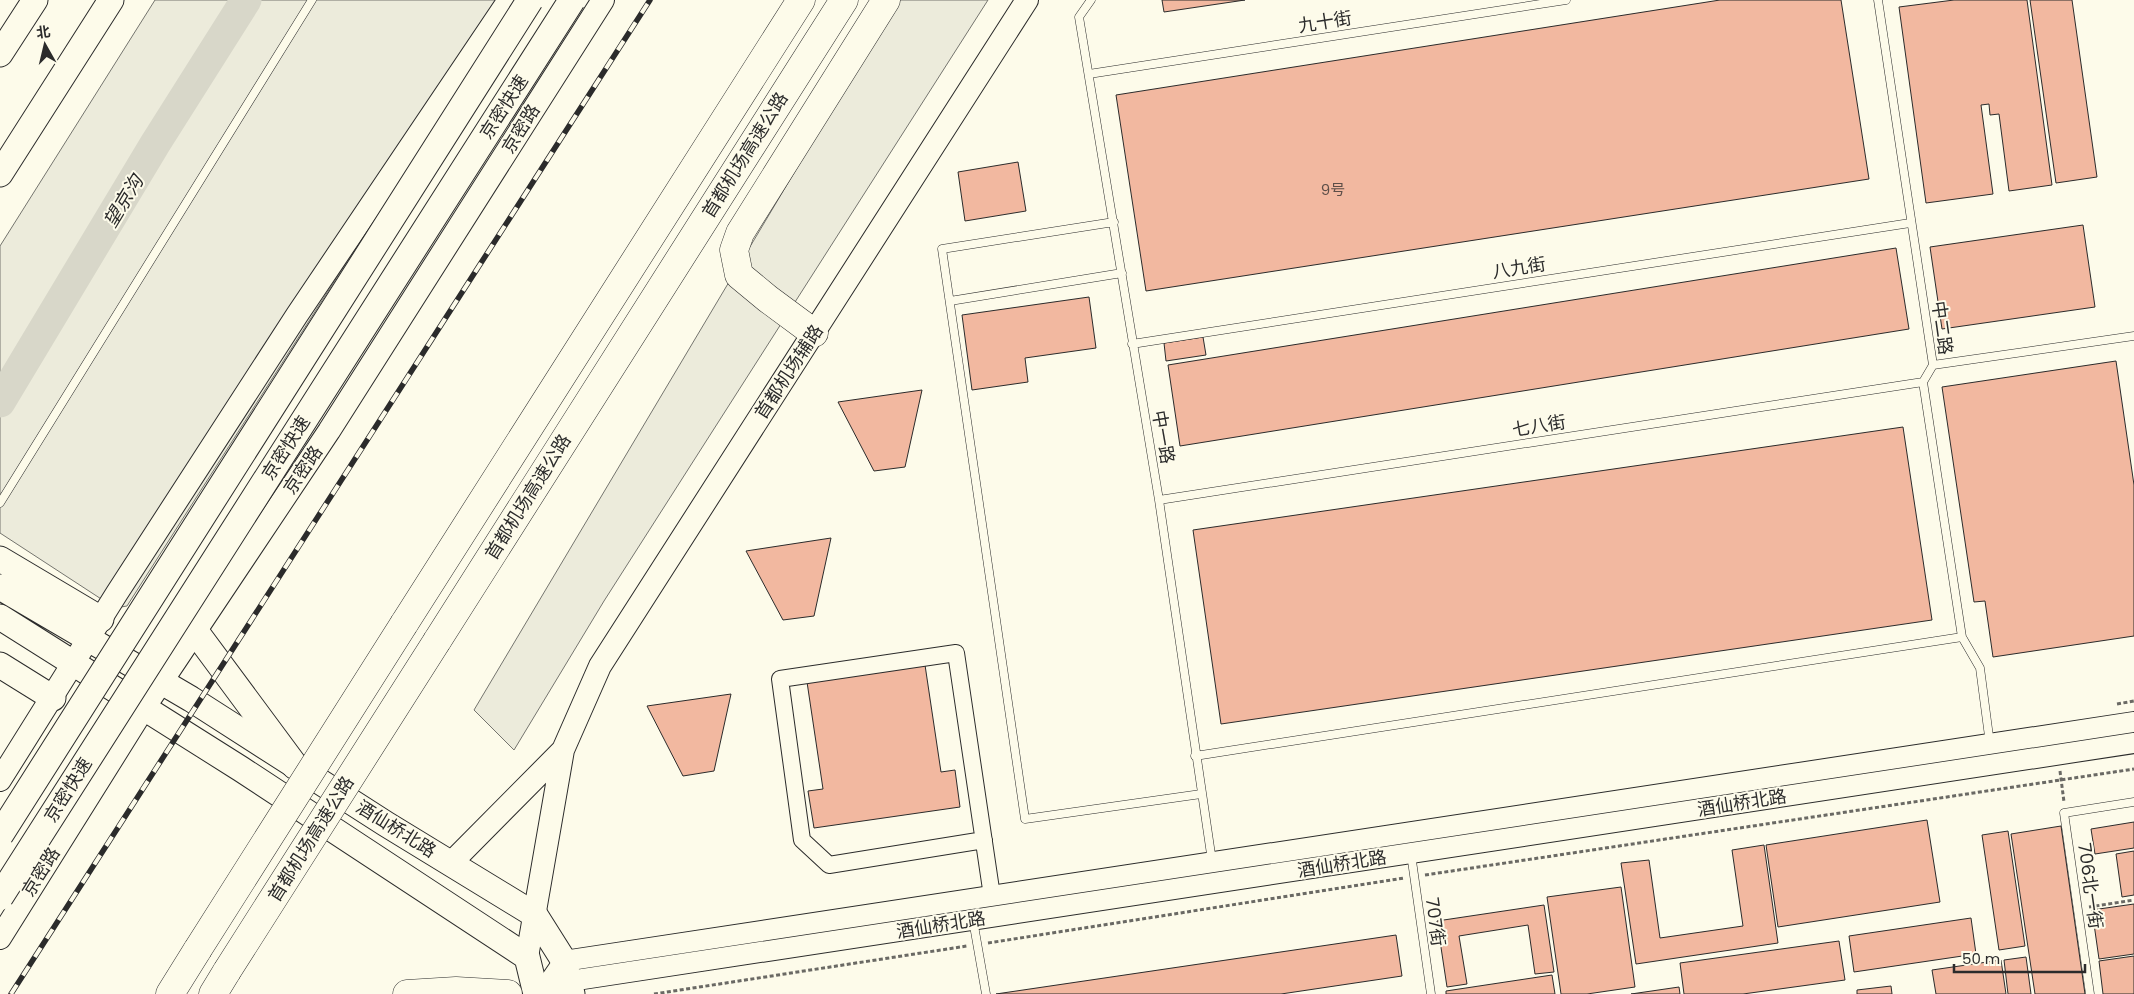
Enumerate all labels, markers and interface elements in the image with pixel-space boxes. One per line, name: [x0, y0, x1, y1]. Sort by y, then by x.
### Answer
street label: 九十街: [1296, 5, 1354, 38]
north arrow: [20, 20, 70, 70]
text: 北: [35, 21, 52, 43]
street label: 京密快速: [473, 70, 534, 144]
street label: 首都机场高速公路: [696, 87, 793, 222]
street label: 京密路: [496, 99, 545, 158]
water label: 望京沟: [97, 168, 151, 233]
house number: 9号: [1321, 179, 1345, 200]
street label: 八九街: [1490, 251, 1548, 284]
street label: 中二路: [1926, 299, 1959, 356]
street label: 首都机场辅路: [749, 320, 828, 424]
street label: 中一路: [1146, 408, 1180, 466]
street label: 七八街: [1510, 409, 1568, 442]
street label: 京密快速: [255, 411, 316, 485]
street label: 首都机场高速公路: [479, 429, 576, 564]
street label: 京密路: [277, 440, 328, 499]
street label: 京密快速: [38, 753, 97, 827]
street label: 首都机场高速公路: [262, 771, 359, 906]
street label: 酒仙桥北路: [1696, 783, 1788, 822]
street label: 酒仙桥北路: [351, 794, 441, 863]
street label: 706北一街: [2072, 841, 2109, 931]
street label: 京密路: [16, 842, 65, 901]
street label: 酒仙桥北路: [1296, 844, 1388, 883]
street label: 707街: [1420, 896, 1451, 948]
street label: 酒仙桥北路: [895, 905, 987, 944]
scale bar: [1954, 942, 2085, 974]
text: 50 m: [1962, 948, 2000, 969]

